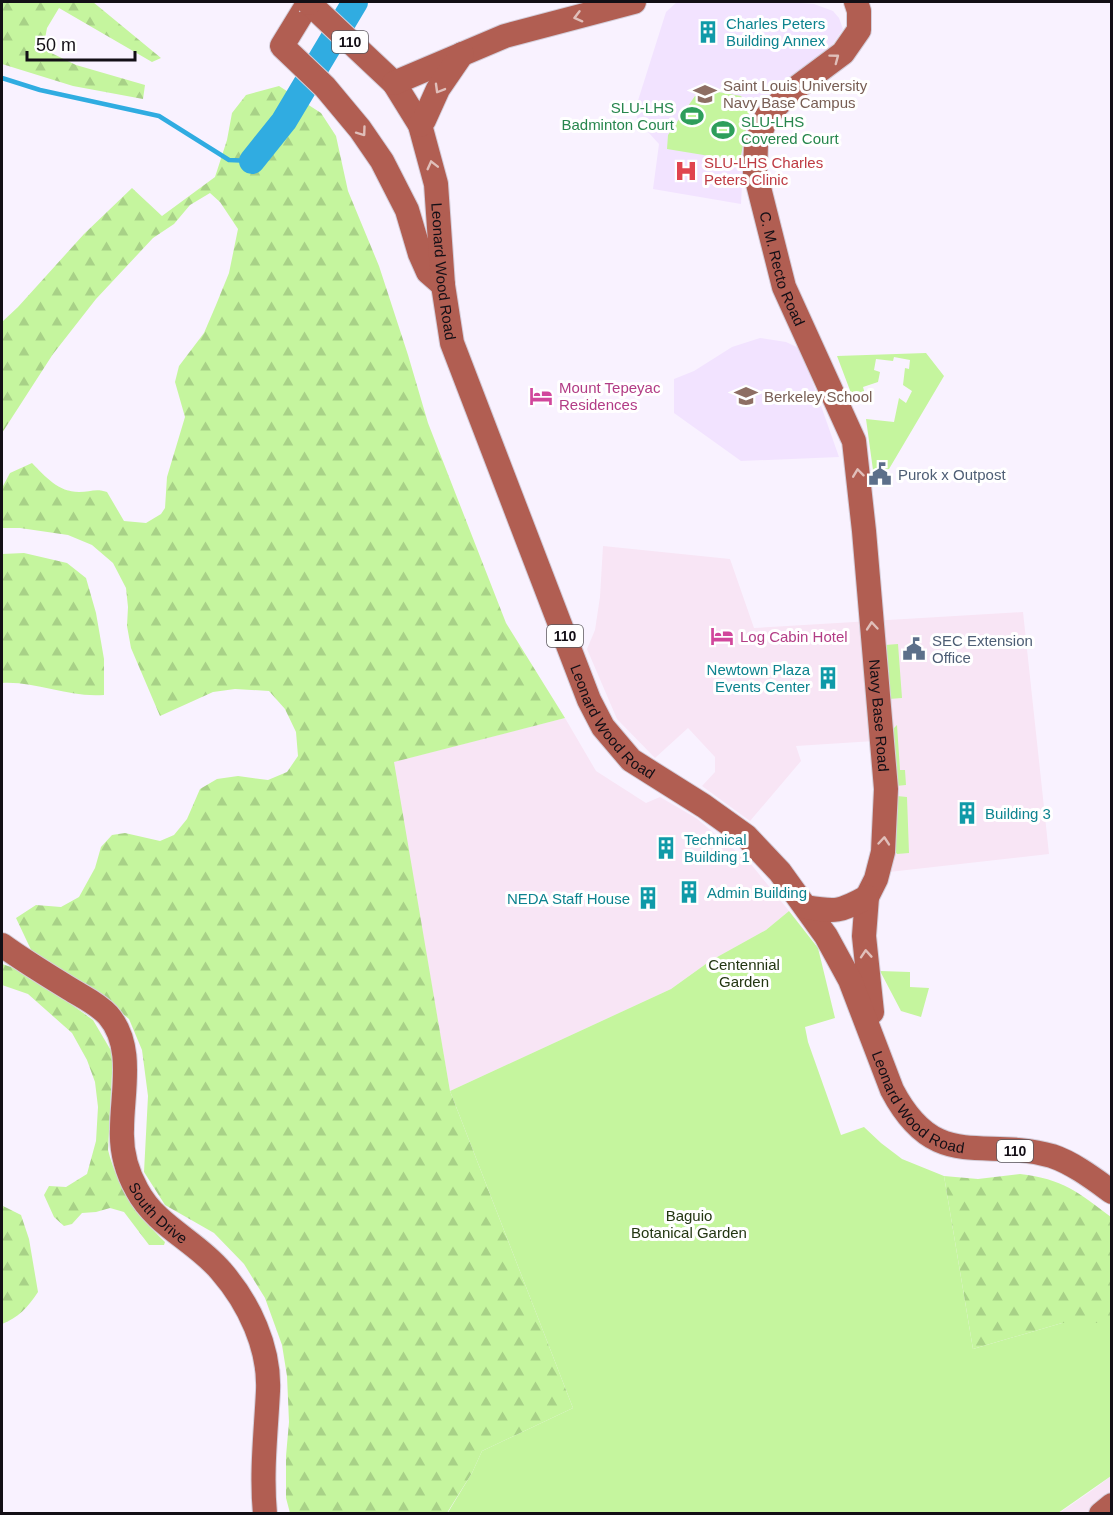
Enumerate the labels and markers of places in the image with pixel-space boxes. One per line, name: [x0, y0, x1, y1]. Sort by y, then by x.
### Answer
place label: Charles Peters Building Annex: [726, 15, 826, 49]
building icon: Charles Peters Building Annex: [695, 19, 721, 45]
place label: Saint Louis University Navy Base Campus: [723, 77, 868, 111]
school or university icon: Saint Louis University Navy Base Campus: [692, 81, 718, 107]
place label: SLU-LHS Badminton Court: [561, 99, 675, 133]
sports icon: SLU-LHS Badminton Court: [679, 103, 705, 129]
place label: SLU-LHS Covered Court: [741, 113, 839, 147]
sports icon: SLU-LHS Covered Court: [710, 117, 736, 143]
place label: SLU-LHS Charles Peters Clinic: [704, 154, 823, 188]
hospital icon: SLU-LHS Charles Peters Clinic: [673, 158, 699, 184]
place label: Mount Tepeyac Residences: [559, 379, 661, 413]
hotel icon: Mount Tepeyac Residences: [528, 383, 554, 409]
school or university icon: Berkeley School: [733, 383, 759, 409]
place label: Berkeley School: [764, 388, 872, 405]
public building icon: Purok x Outpost: [867, 461, 893, 487]
place label: Purok x Outpost: [898, 466, 1006, 483]
hotel icon: Log Cabin Hotel: [709, 623, 735, 649]
place label: Log Cabin Hotel: [740, 628, 848, 645]
place label: SEC Extension Office: [932, 632, 1033, 666]
public building icon: SEC Extension Office: [901, 636, 927, 662]
place label: Newtown Plaza Events Center: [707, 661, 811, 695]
building icon: Newtown Plaza Events Center: [815, 665, 841, 691]
building icon: Building 3: [954, 800, 980, 826]
place label: Building 3: [985, 805, 1051, 822]
place label: Technical Building 1: [684, 831, 750, 865]
building icon: Technical Building 1: [653, 835, 679, 861]
building icon: Admin Building: [676, 879, 702, 905]
place label: Admin Building: [707, 884, 807, 901]
building icon: NEDA Staff House: [635, 885, 661, 911]
place label: NEDA Staff House: [507, 890, 630, 907]

